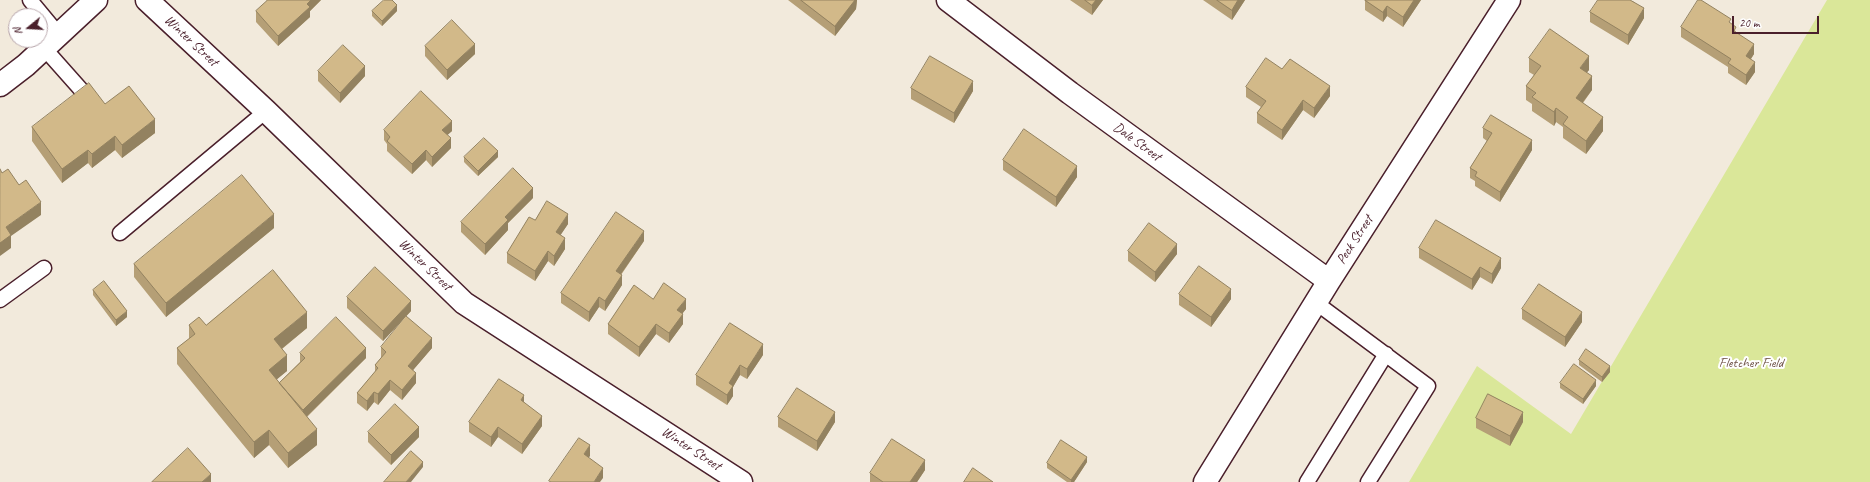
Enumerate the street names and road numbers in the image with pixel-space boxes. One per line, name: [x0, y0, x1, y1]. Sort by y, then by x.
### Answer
street label: Winter Street: [161, 12, 221, 70]
street label: Dale Street: [1110, 119, 1164, 165]
street label: Peck Street: [1333, 212, 1377, 268]
street label: Winter Street: [395, 236, 455, 294]
street label: Winter Street: [658, 424, 724, 474]

